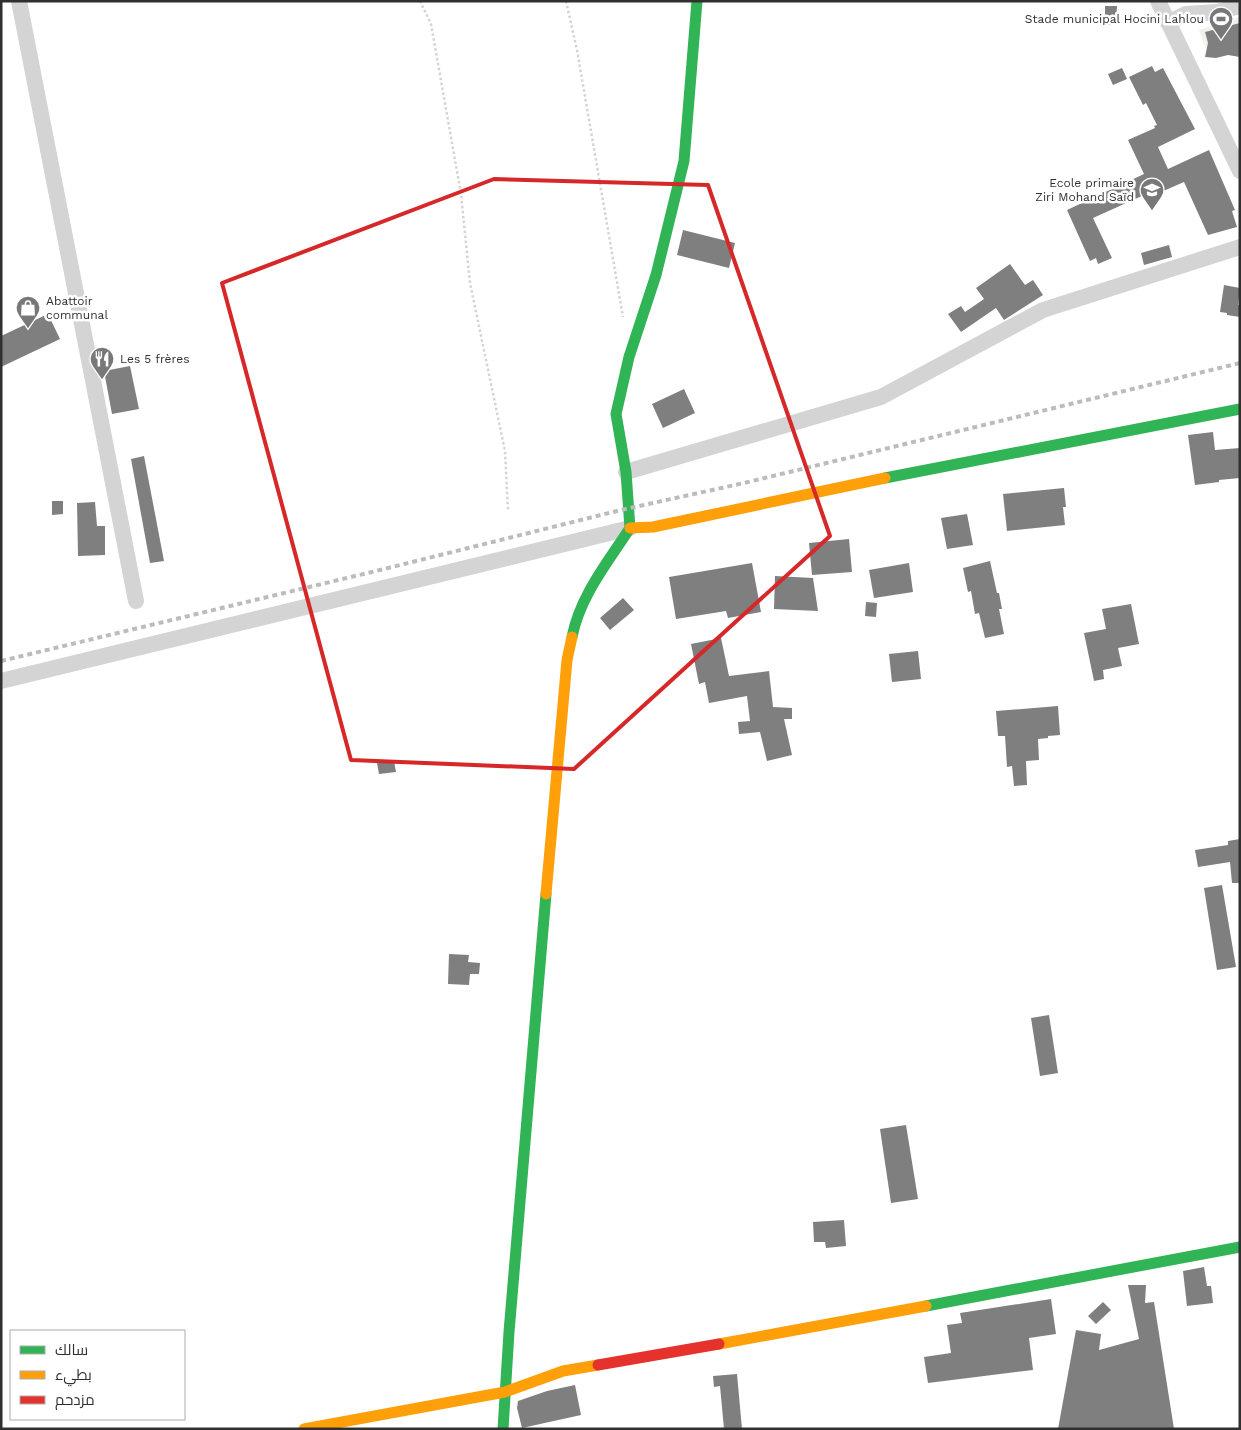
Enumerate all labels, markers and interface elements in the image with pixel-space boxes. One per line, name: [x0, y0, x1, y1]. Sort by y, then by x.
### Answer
sports icon: Stade municipal Hocini Lahlou: [1208, 6, 1234, 40]
place label: Stade municipal Hocini Lahlou: [1025, 12, 1204, 26]
place label: Ecole primaire Ziri Mohand Saïd: [1035, 176, 1134, 204]
school or university icon: Ecole primaire Ziri Mohand Saïd: [1139, 177, 1165, 211]
place label: Abattoir communal: [46, 294, 108, 322]
shop icon: Abattoir communal: [15, 295, 41, 329]
restaurant icon: Les 5 frères: [89, 346, 115, 380]
place label: Les 5 frères: [120, 352, 189, 366]
legend: [10, 1330, 185, 1420]
text: سالك: [55, 1341, 88, 1359]
text: بطيء: [55, 1366, 92, 1387]
text: مزدحم: [55, 1391, 95, 1410]

